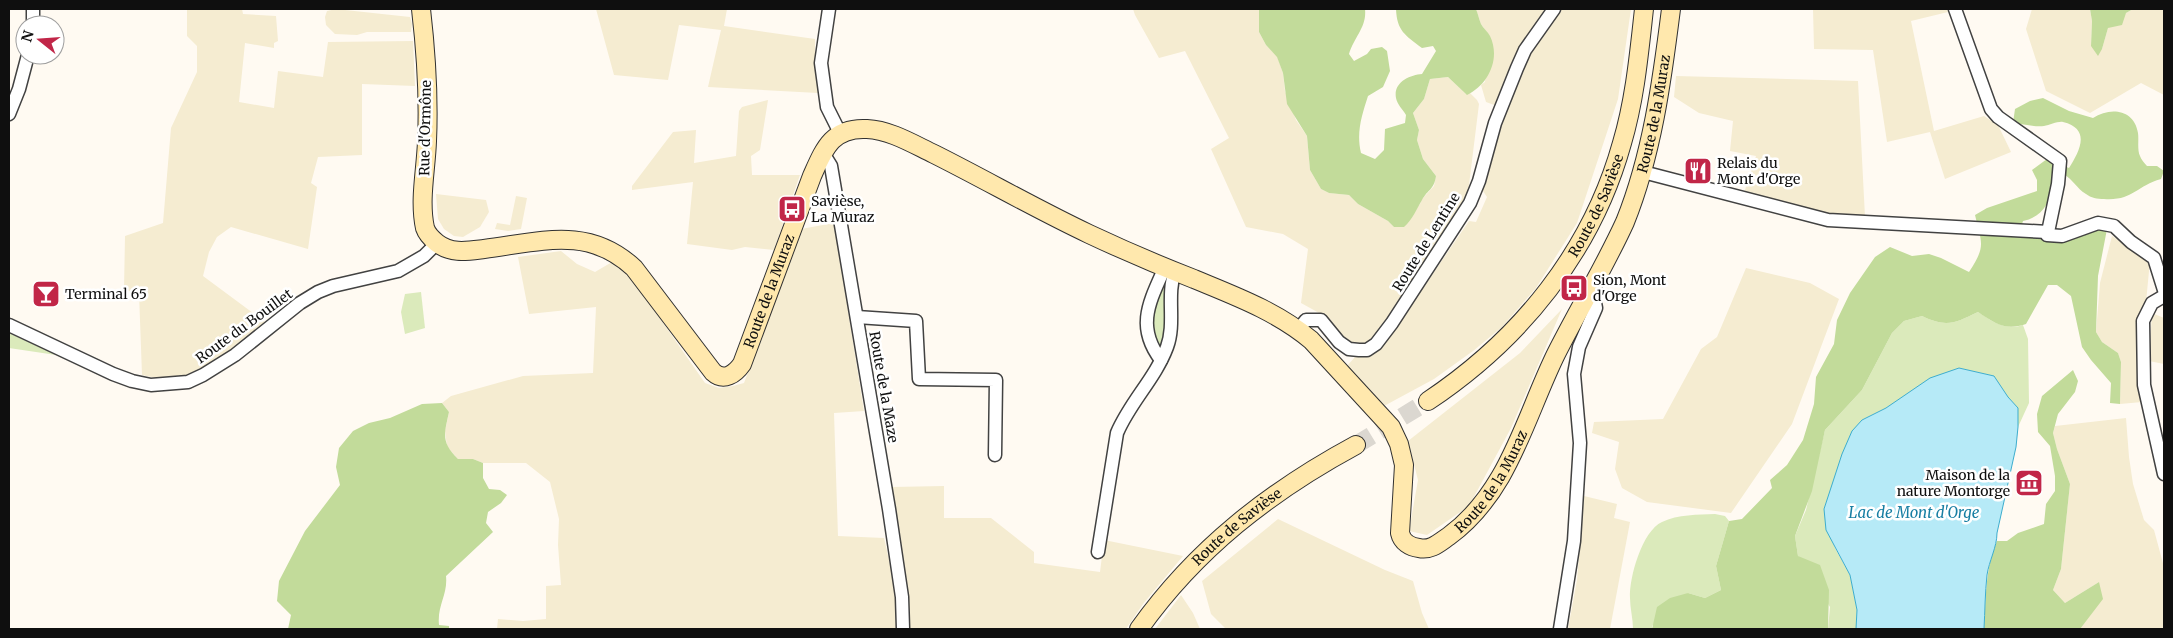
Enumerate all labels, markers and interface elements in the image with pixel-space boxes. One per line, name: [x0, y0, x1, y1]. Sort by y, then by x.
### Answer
north arrow: [15, 15, 65, 65]
text: N: [17, 28, 38, 44]
street label: Route de la Muraz: [1633, 53, 1674, 175]
street label: Rue d'Ormône: [415, 80, 435, 176]
street label: Route de Savièse: [1564, 152, 1627, 260]
place label: Relais du Mont d'Orge: [1717, 154, 1800, 188]
restaurant icon: Relais du Mont d'Orge: [1683, 156, 1713, 186]
street label: Route de Lentine: [1388, 189, 1464, 295]
place label: Savièse, La Muraz: [811, 192, 875, 226]
bus stop icon: Savièse, La Muraz: [777, 194, 807, 224]
street label: Route de la Muraz: [740, 231, 799, 351]
place label: Sion, Mont d'Orge: [1593, 271, 1667, 305]
bus stop icon: Sion, Mont d'Orge: [1559, 273, 1589, 303]
bar icon: Terminal 65: [31, 279, 61, 309]
place label: Terminal 65: [65, 285, 147, 303]
street label: Route du Bouillet: [192, 285, 296, 367]
street label: Route de la Maze: [865, 330, 903, 444]
street label: Route de la Muraz: [1451, 427, 1531, 537]
place label: Maison de la nature Montorge: [1897, 466, 2010, 500]
museum icon: Maison de la nature Montorge: [2014, 468, 2044, 498]
street label: Route de Savièse: [1188, 484, 1285, 569]
water label: Lac de Mont d'Orge: [1849, 503, 1980, 522]

